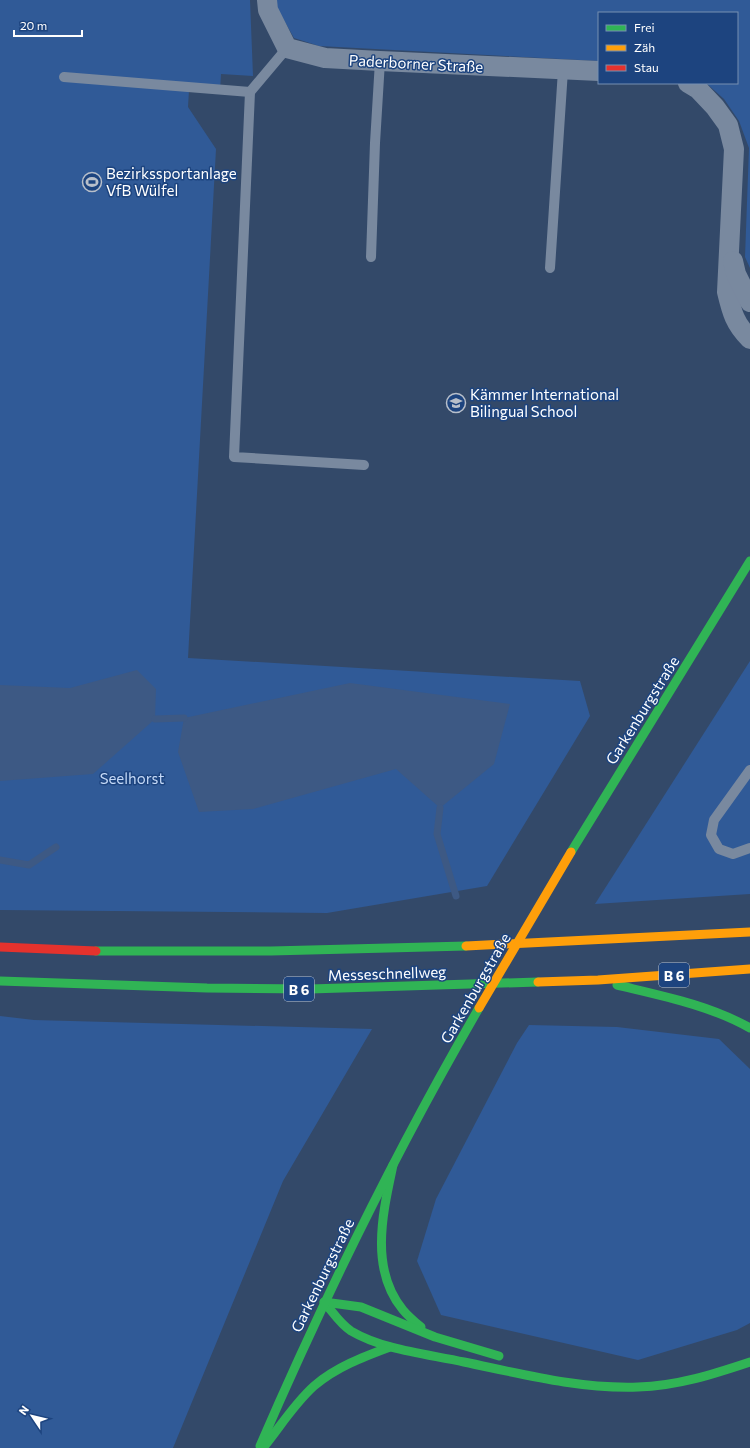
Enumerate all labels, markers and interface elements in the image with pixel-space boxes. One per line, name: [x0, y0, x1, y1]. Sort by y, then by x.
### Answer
scale bar: [14, 12, 82, 38]
legend: [598, 12, 738, 84]
text: 20 m: [20, 18, 47, 32]
text: Frei: [634, 20, 655, 34]
text: Zäh: [634, 40, 655, 54]
street label: Paderborner Straße: [348, 50, 484, 76]
text: Stau: [634, 60, 659, 74]
place label: Bezirkssportanlage VfB Wülfel: [106, 164, 237, 199]
sports icon: Bezirkssportanlage VfB Wülfel: [81, 171, 103, 193]
place label: Kämmer International Bilingual School: [470, 385, 619, 420]
school or university icon: Kämmer International Bilingual School: [445, 392, 467, 414]
street label: Garkenburgstraße: [601, 653, 683, 767]
park label: Seelhorst: [100, 769, 164, 787]
street label: Garkenburgstraße: [436, 930, 514, 1046]
street label: Messeschnellweg: [327, 962, 447, 984]
road number: B 6: [659, 963, 689, 987]
road number: B 6: [284, 977, 314, 1001]
street label: Garkenburgstraße: [287, 1215, 357, 1335]
north arrow: [12, 1396, 52, 1436]
text: N: [16, 1403, 31, 1417]

